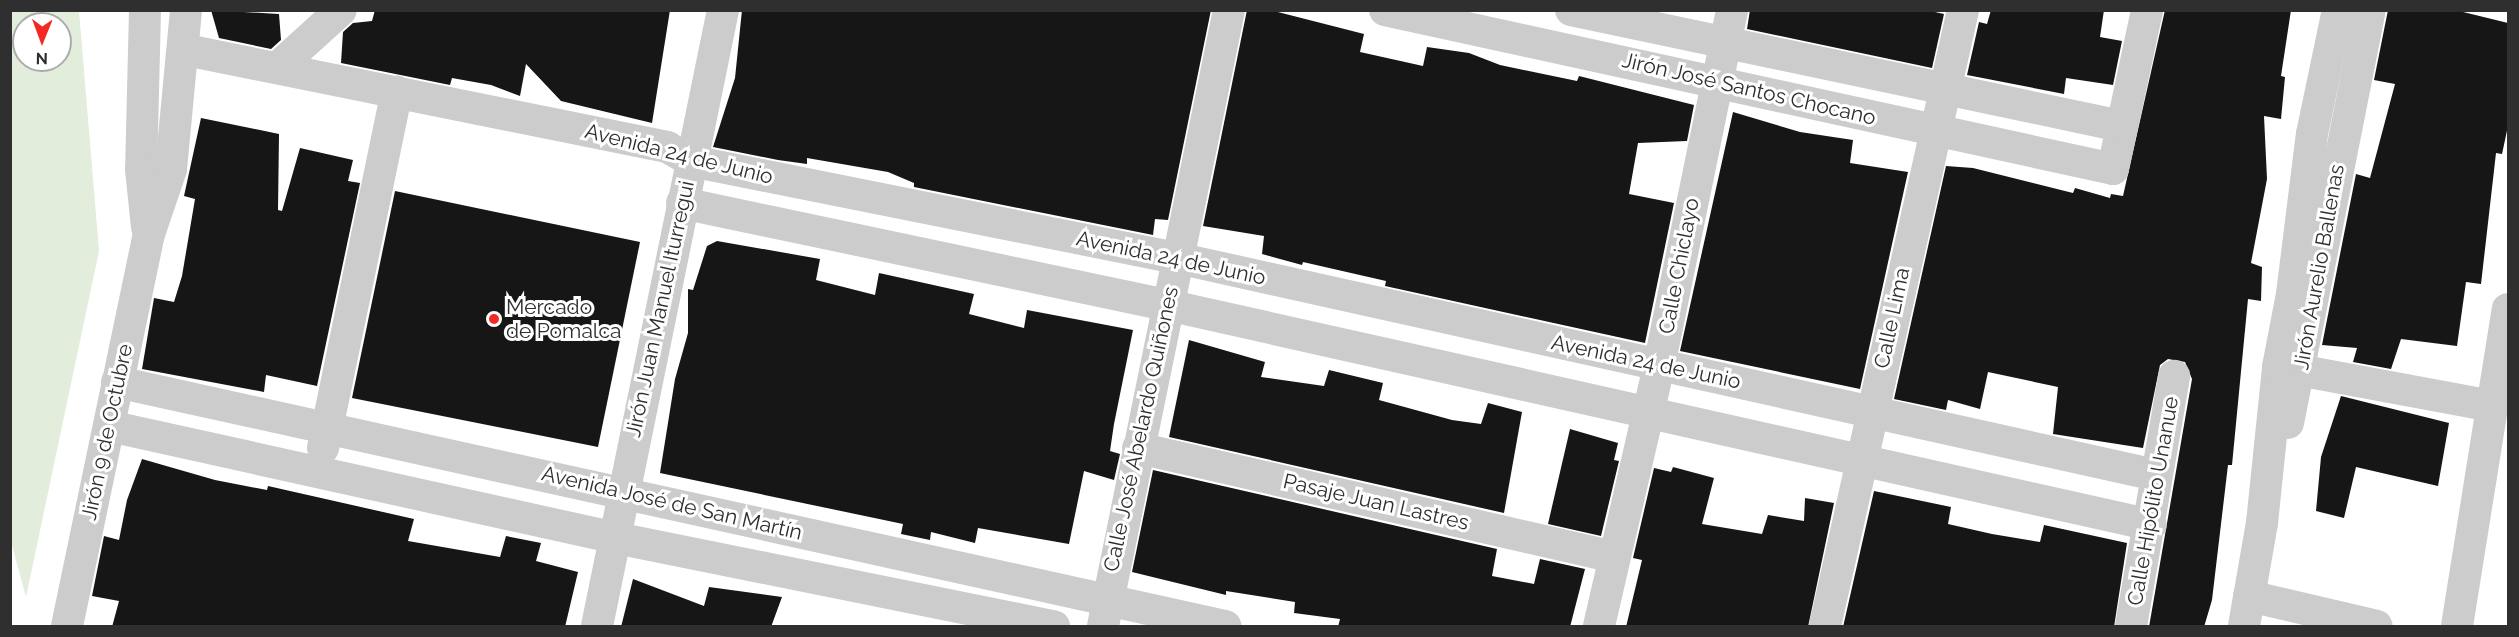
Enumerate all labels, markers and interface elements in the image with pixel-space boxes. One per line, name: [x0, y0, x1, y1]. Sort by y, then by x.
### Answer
north arrow: [12, 12, 72, 72]
street label: Jirón José Santos Chocano: [1619, 47, 1879, 131]
text: N: [35, 49, 48, 68]
street label: Avenida 24 de Junio: [582, 118, 776, 190]
street label: Jirón Aurelio Ballenas: [2288, 162, 2350, 372]
street label: Jirón Juan Manuel Iturregui: [620, 178, 700, 440]
street label: Calle Chiclayo: [1653, 196, 1705, 336]
street label: Avenida 24 de Junio: [1074, 226, 1268, 290]
street label: Calle Lima: [1869, 265, 1915, 371]
street label: Calle José Abelardo Quiñones: [1098, 284, 1184, 574]
place label: Mercado de Pomalca: [506, 294, 622, 344]
marker: Mercado de Pomalca: [487, 312, 501, 326]
street label: Avenida 24 de Junio: [1549, 330, 1743, 394]
street label: Jirón 9 de Octubre: [76, 342, 138, 522]
street label: Calle Hipólito Unanue: [2122, 394, 2184, 608]
street label: Avenida José de San Martín: [539, 461, 805, 545]
street label: Pasaje Juan Lastres: [1280, 468, 1472, 536]

